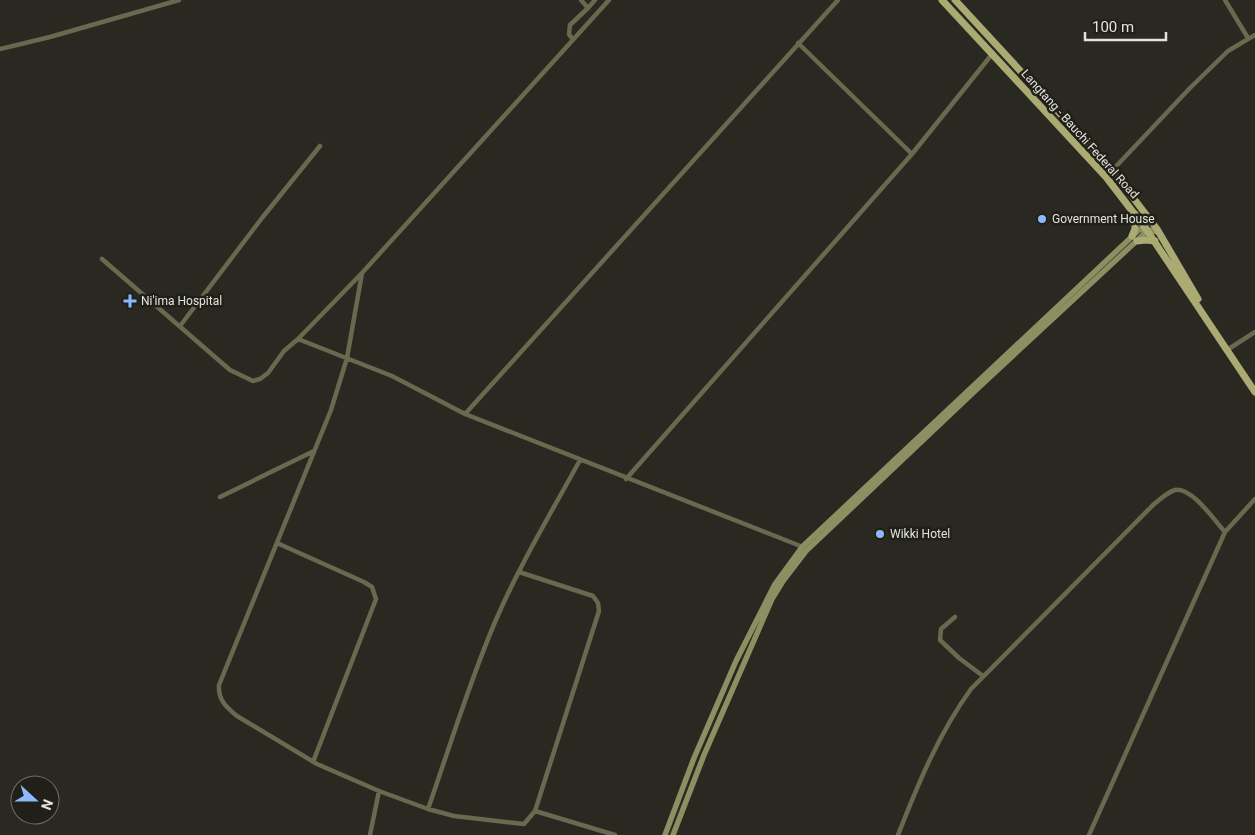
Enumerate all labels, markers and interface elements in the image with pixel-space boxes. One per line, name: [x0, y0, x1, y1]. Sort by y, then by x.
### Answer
scale bar: [1085, 10, 1166, 42]
text: 100 m: [1092, 18, 1134, 36]
street label: Langtang - Bauchi Federal Road: [1018, 67, 1142, 201]
place label: Government House: [1052, 212, 1155, 226]
marker: Government House: [1036, 213, 1048, 225]
marker: Ni'ima Hospital: [123, 294, 137, 308]
place label: Ni'ima Hospital: [141, 294, 222, 308]
place label: Wikki Hotel: [890, 527, 950, 541]
marker: Wikki Hotel: [874, 528, 886, 540]
north arrow: [10, 775, 60, 825]
text: N: [38, 797, 56, 812]

